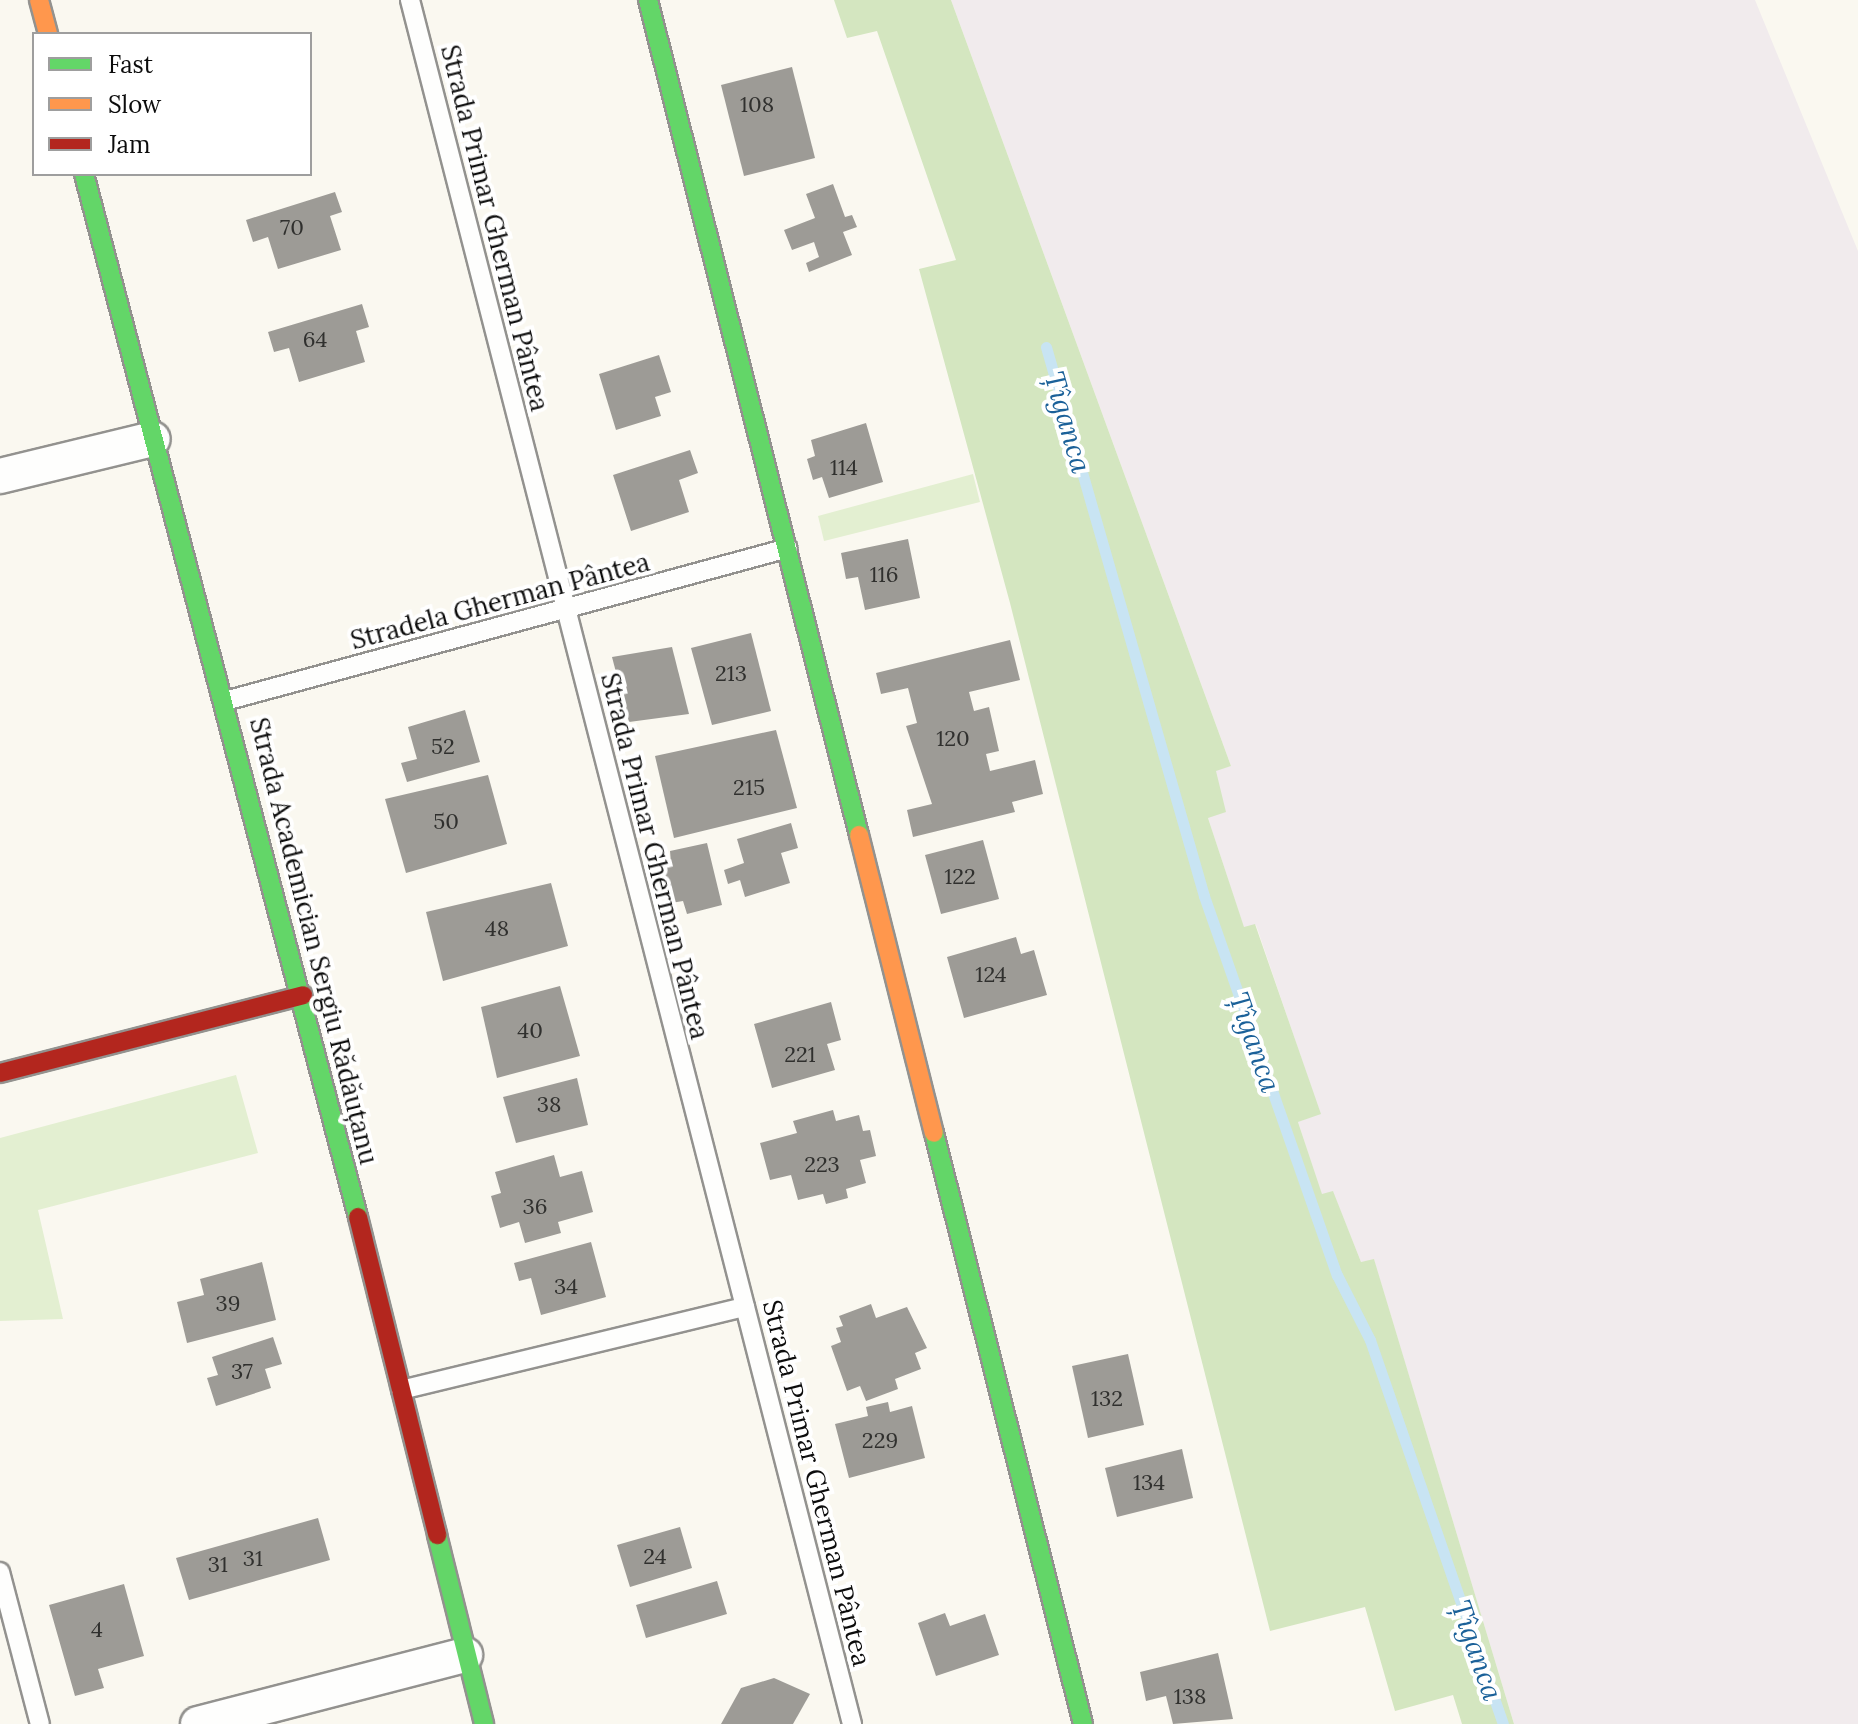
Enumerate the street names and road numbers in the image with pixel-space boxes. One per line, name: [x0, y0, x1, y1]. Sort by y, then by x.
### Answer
street label: Strada Primar Gherman Pântea: [434, 42, 556, 414]
street label: Stradela Gherman Pântea: [347, 546, 653, 656]
street label: Strada Primar Gherman Pântea: [594, 670, 716, 1042]
street label: Strada Academician Sergiu Rădăuțanu: [243, 714, 385, 1168]
street label: Strada Primar Gherman Pântea: [756, 1297, 878, 1669]

